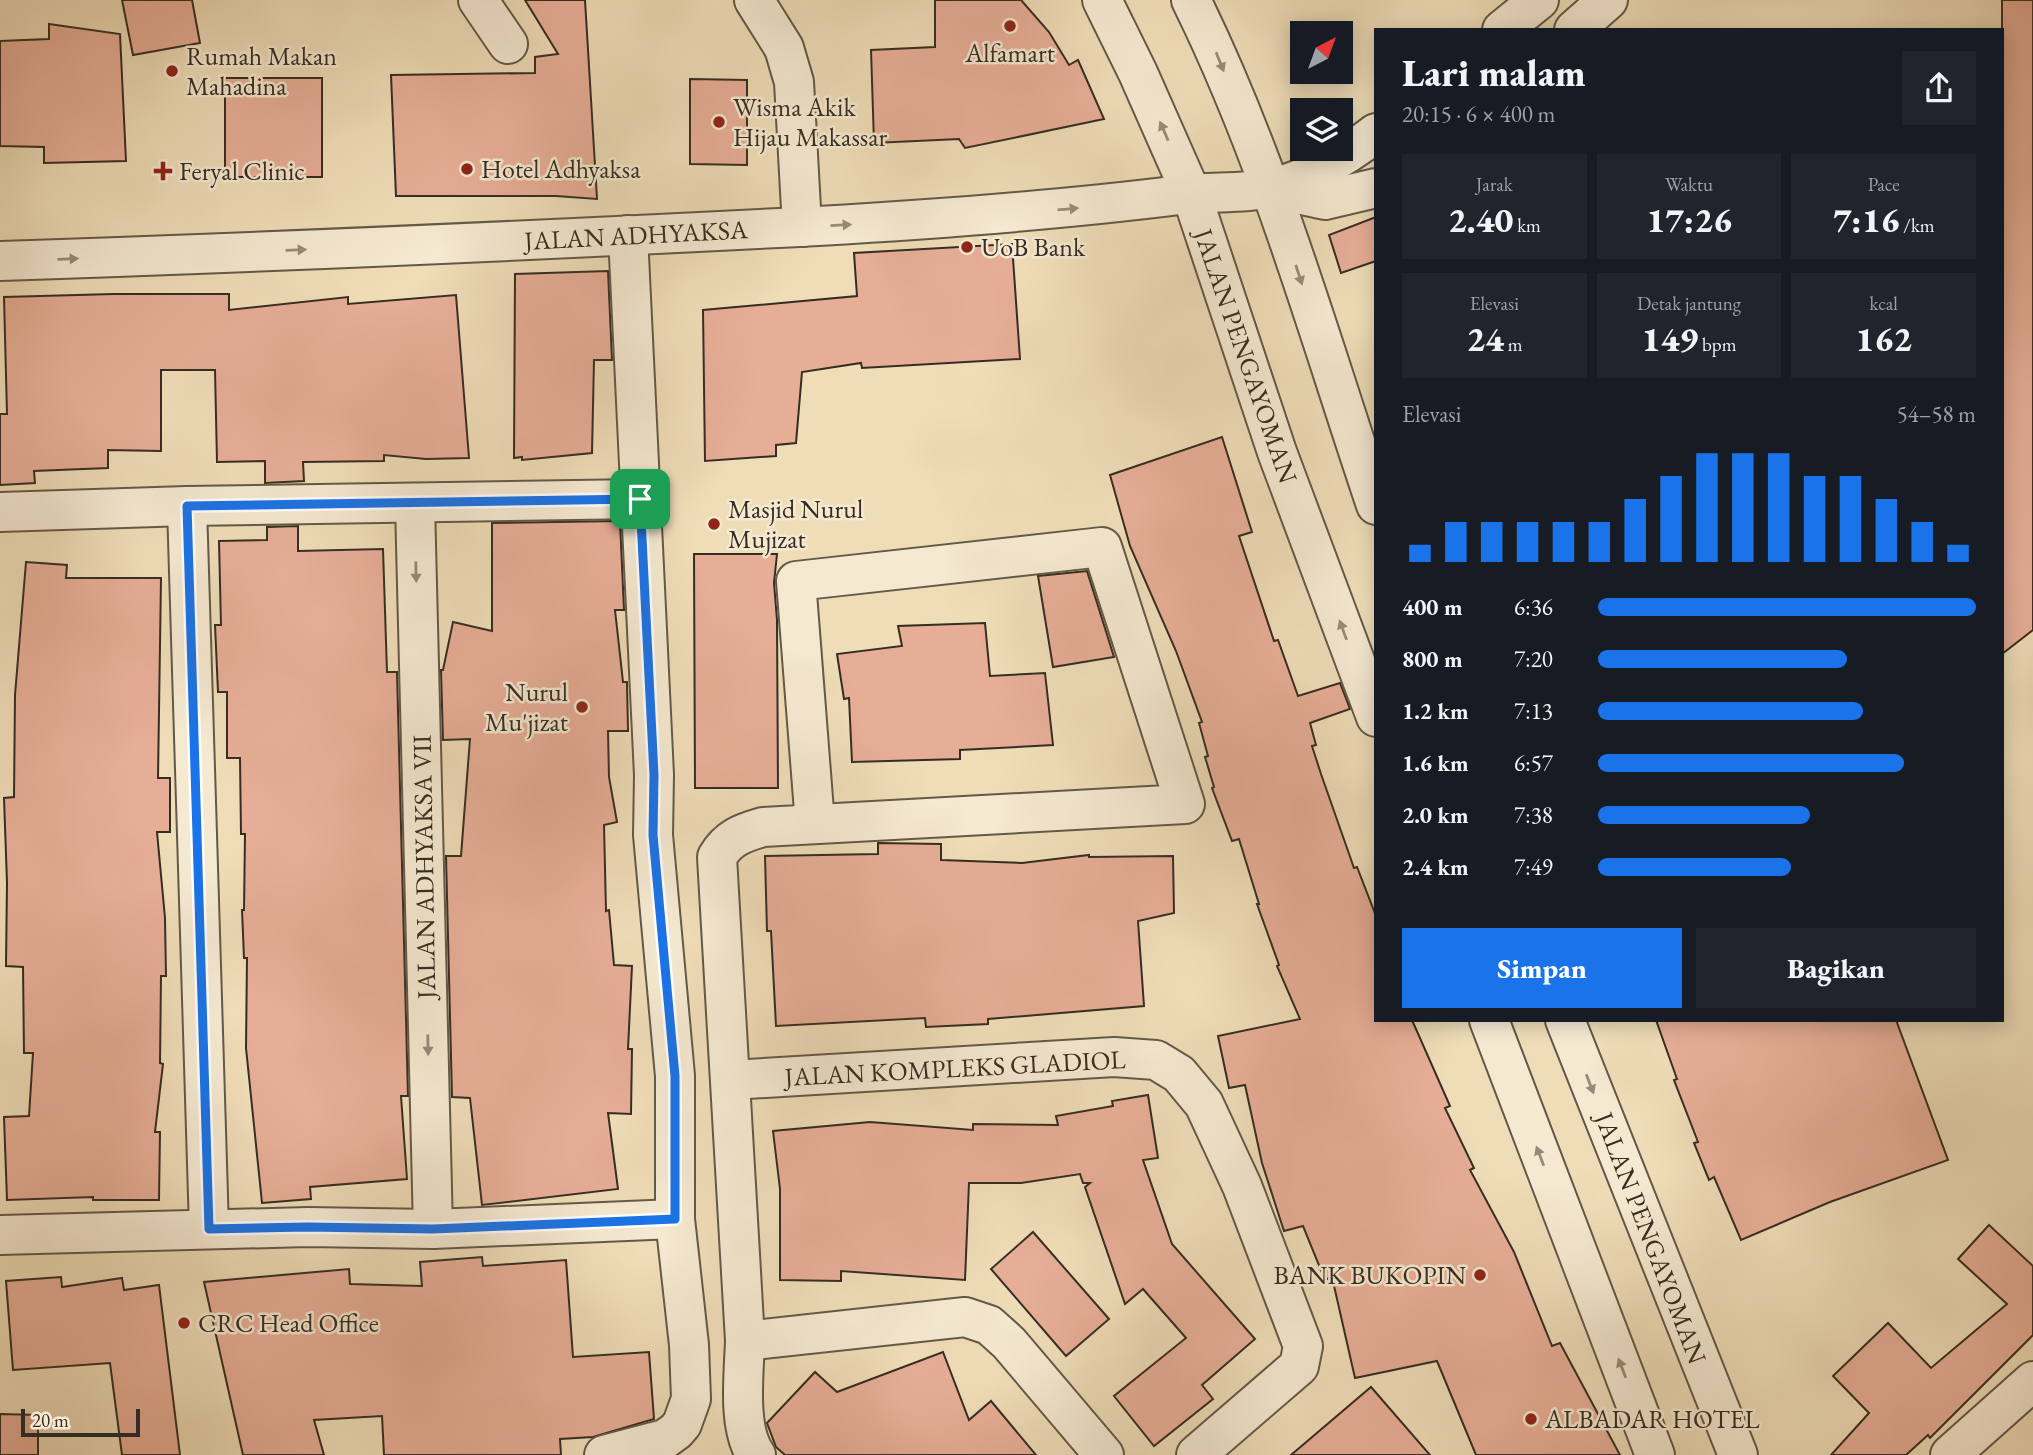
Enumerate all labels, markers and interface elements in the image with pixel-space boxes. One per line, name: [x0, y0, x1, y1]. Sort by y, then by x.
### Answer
marker: Alfamart: [1002, 18, 1018, 34]
north arrow: [1290, 21, 1353, 84]
map controls: [1290, 21, 1353, 161]
place label: Alfamart: [964, 36, 1055, 70]
place label: Rumah Makan Mahadina: [186, 39, 337, 103]
text: Lari malam: [1402, 48, 1586, 97]
one-way arrow: [1214, 51, 1225, 72]
button: share: [1902, 51, 1976, 125]
marker: Rumah Makan Mahadina: [164, 63, 180, 79]
place label: Wisma Akik Hijau Makassar: [733, 90, 888, 154]
button: layers: [1290, 98, 1353, 161]
text: 20:15 · 6 × 400 m: [1402, 99, 1555, 129]
marker: Wisma Akik Hijau Makassar: [711, 114, 727, 130]
one-way arrow: [1158, 121, 1170, 141]
place label: Hotel Adhyaksa: [481, 152, 641, 186]
place label: Feryal Clinic: [179, 154, 305, 188]
marker: Feryal Clinic: [153, 161, 173, 181]
marker: Hotel Adhyaksa: [459, 161, 475, 177]
text: Jarak: [1476, 172, 1513, 197]
text: Waktu: [1665, 172, 1713, 197]
text: Pace: [1868, 172, 1900, 197]
text: 2.40: [1448, 197, 1513, 242]
text: 17:26: [1646, 197, 1732, 242]
text: 7:16: [1833, 197, 1900, 242]
one-way arrow: [1057, 203, 1079, 214]
street label: JALAN ADHYAKSA: [521, 212, 750, 258]
text: km: [1513, 213, 1541, 238]
text: /km: [1900, 213, 1935, 238]
one-way arrow: [830, 219, 852, 230]
street label: JALAN PENGAYOMAN: [1186, 222, 1306, 488]
place label: UoB Bank: [981, 230, 1086, 264]
marker: UoB Bank: [959, 239, 975, 255]
one-way arrow: [285, 245, 307, 256]
one-way arrow: [57, 253, 79, 265]
one-way arrow: [1294, 265, 1305, 286]
text: Elevasi: [1470, 291, 1519, 316]
text: Detak jantung: [1637, 291, 1741, 316]
text: kcal: [1869, 291, 1898, 316]
text: 24: [1466, 316, 1504, 361]
text: 149: [1642, 316, 1698, 361]
text: 162: [1855, 316, 1912, 361]
text: m: [1504, 332, 1523, 357]
text: bpm: [1698, 332, 1736, 357]
text: Elevasi: [1402, 399, 1461, 429]
text: 54–58 m: [1897, 399, 1976, 429]
pin: [610, 469, 670, 529]
icon: arrive: [621, 480, 659, 518]
place label: Masjid Nurul Mujizat: [728, 492, 863, 556]
marker: Masjid Nurul Mujizat: [706, 516, 722, 532]
one-way arrow: [411, 562, 422, 584]
text: 400 m: [1402, 592, 1463, 622]
text: 6:36: [1514, 592, 1553, 622]
one-way arrow: [1338, 620, 1349, 641]
text: 800 m: [1402, 644, 1463, 674]
text: 7:20: [1514, 644, 1553, 674]
place label: Nurul Mu'jizat: [485, 675, 568, 739]
text: 1.2 km: [1402, 696, 1469, 726]
text: 7:13: [1514, 696, 1553, 726]
marker: Nurul Mu'jizat: [574, 699, 590, 715]
street label: JALAN ADHYAKSA VII: [405, 734, 443, 1001]
text: 1.6 km: [1402, 748, 1469, 778]
text: 6:57: [1514, 748, 1553, 778]
text: 2.0 km: [1402, 800, 1469, 830]
text: 7:38: [1514, 800, 1553, 830]
text: 2.4 km: [1402, 852, 1469, 882]
text: 7:49: [1514, 852, 1553, 882]
button: Simpan: [1402, 928, 1682, 1008]
button: Bagikan: [1696, 928, 1976, 1008]
one-way arrow: [423, 1034, 434, 1056]
street label: JALAN KOMPLEKS GLADIOL: [782, 1042, 1126, 1094]
one-way arrow: [1585, 1073, 1596, 1094]
street label: JALAN PENGAYOMAN: [1587, 1106, 1715, 1369]
one-way arrow: [1535, 1146, 1546, 1167]
place label: BANK BUKOPIN: [1273, 1258, 1466, 1292]
marker: BANK BUKOPIN: [1472, 1267, 1488, 1283]
place label: CRC Head Office: [198, 1306, 379, 1340]
marker: CRC Head Office: [176, 1315, 192, 1331]
one-way arrow: [1617, 1358, 1628, 1379]
place label: ALBADAR HOTEL: [1544, 1402, 1760, 1436]
scale bar: [21, 1406, 140, 1438]
text: 20 m: [32, 1408, 69, 1433]
marker: ALBADAR HOTEL: [1523, 1411, 1539, 1427]

